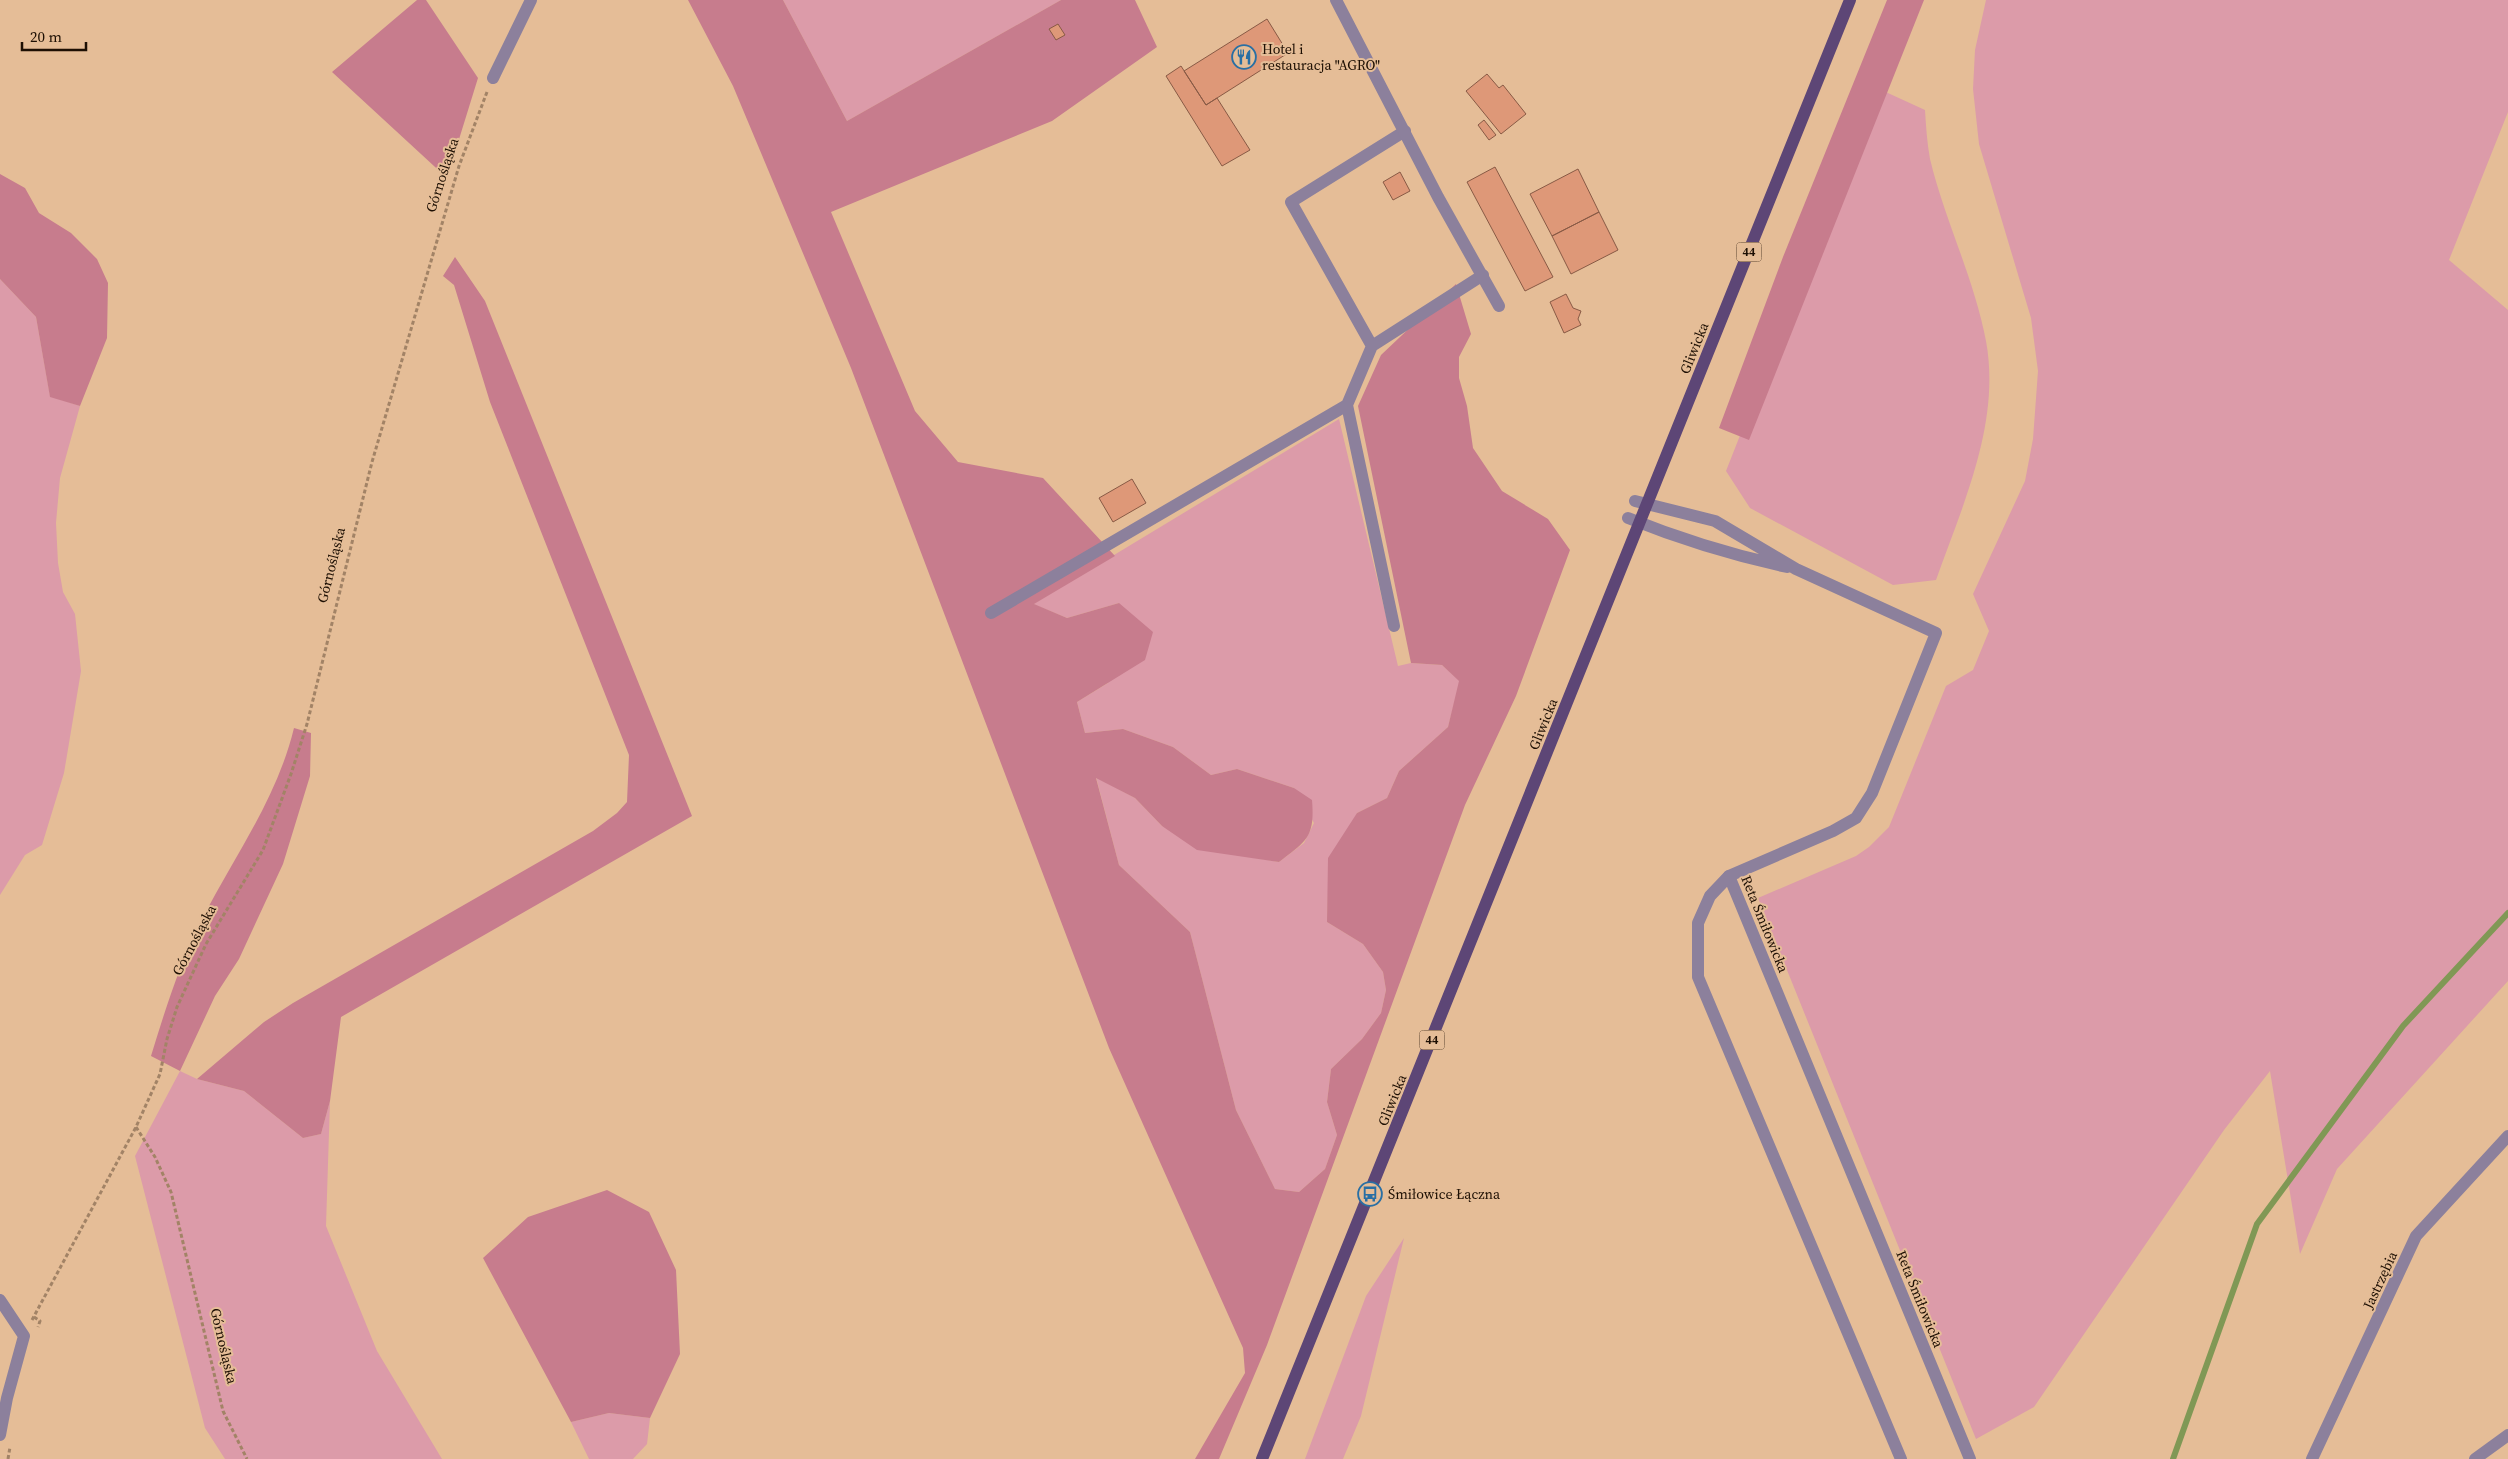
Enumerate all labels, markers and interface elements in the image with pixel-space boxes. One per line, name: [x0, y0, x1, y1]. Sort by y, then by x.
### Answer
scale bar: [22, 20, 86, 52]
text: 20 m: [30, 26, 62, 47]
place label: Hotel i restauracja "AGRO": [1262, 39, 1380, 75]
restaurant icon: Hotel i restauracja "AGRO": [1231, 44, 1257, 70]
street label: Górnośląska: [421, 134, 464, 215]
road number: 44: [1736, 242, 1762, 262]
street label: Gliwicka: [1675, 318, 1714, 377]
street label: Górnośląska: [312, 524, 350, 605]
street label: Gliwicka: [1524, 694, 1563, 753]
street label: Reta Śmiłowicka: [1736, 872, 1794, 976]
street label: Górnośląska: [167, 900, 221, 979]
road number: 44: [1420, 1030, 1444, 1050]
street label: Gliwicka: [1373, 1070, 1412, 1129]
bus stop icon: Śmiłowice Łączna: [1357, 1181, 1383, 1207]
place label: Śmiłowice Łączna: [1388, 1184, 1501, 1204]
street label: Reta Śmiłowicka: [1891, 1247, 1949, 1351]
street label: Jastrzębia: [2358, 1247, 2402, 1313]
street label: Górnośląska: [206, 1306, 243, 1387]

